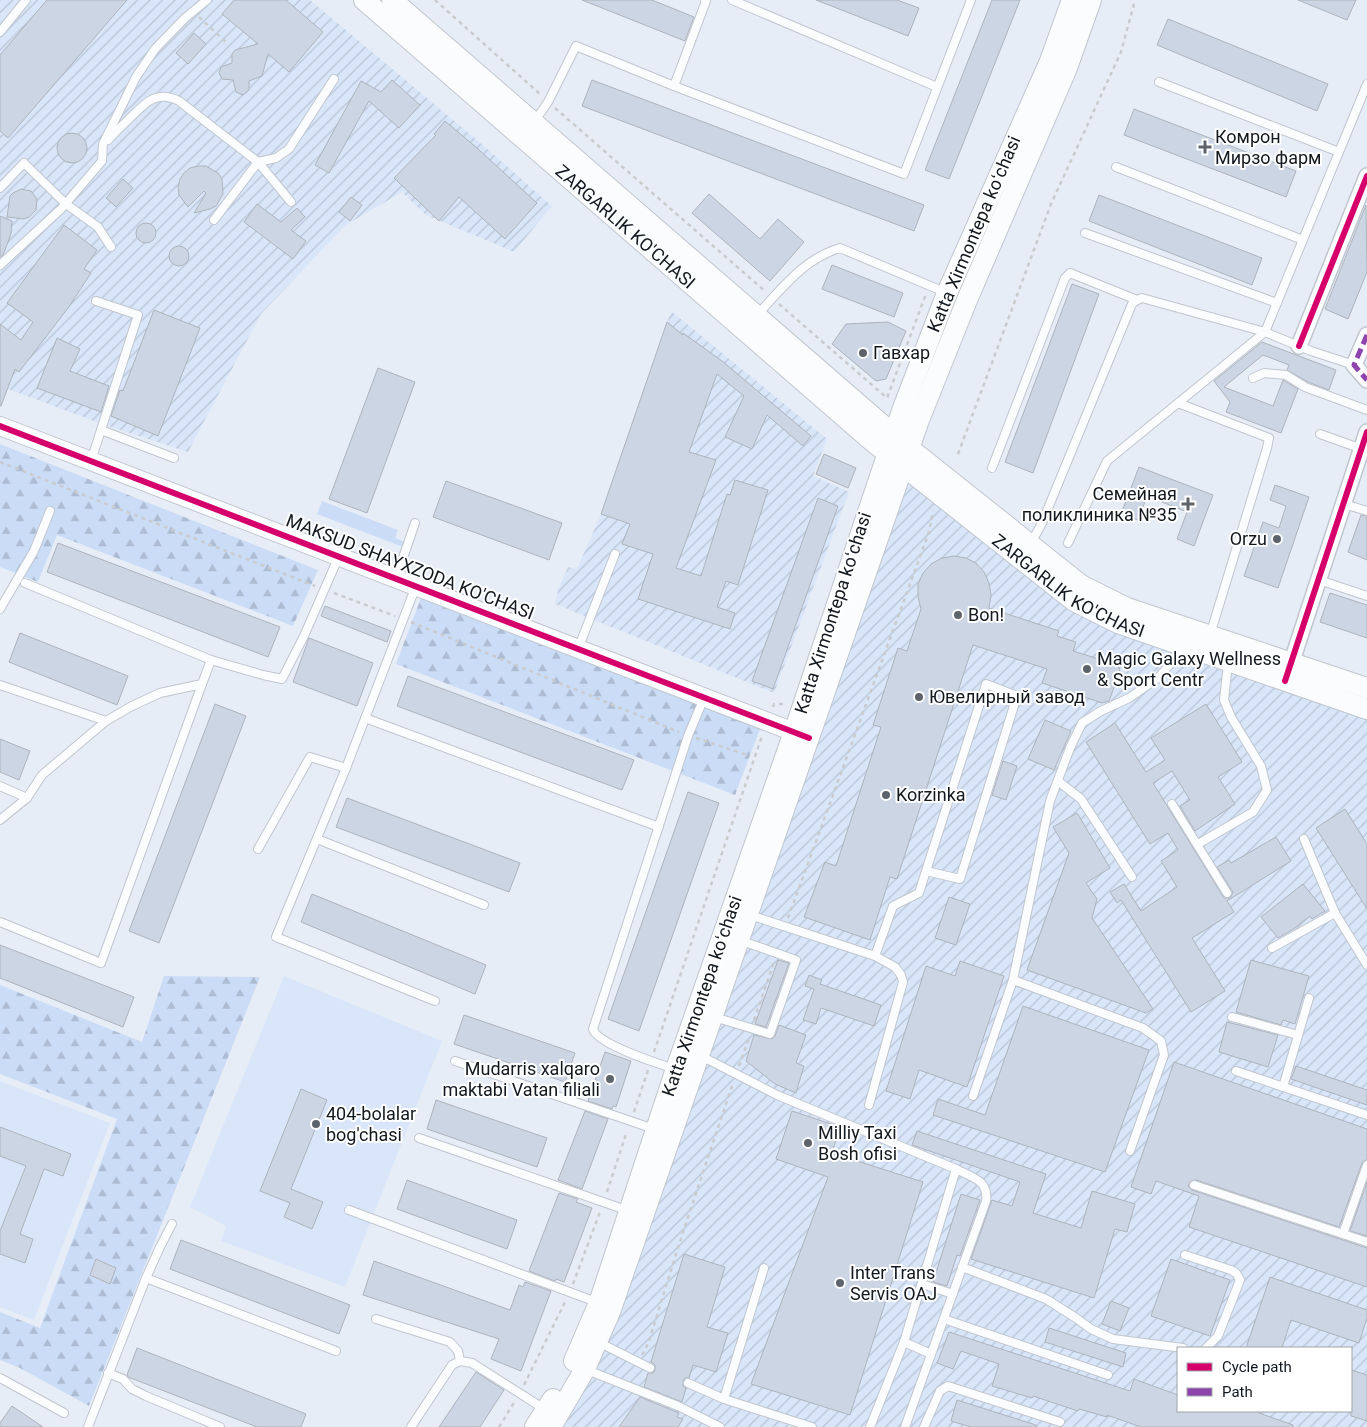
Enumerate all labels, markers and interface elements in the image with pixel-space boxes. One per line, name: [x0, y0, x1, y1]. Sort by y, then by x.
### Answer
place label: Комрон Мирзо фарм: [1215, 126, 1321, 168]
street label: Katta Xirmontepa koʻchasi: [923, 133, 1024, 335]
marker: Комрон Мирзо фарм: [1199, 141, 1211, 153]
street label: ZARGARLIK KO'CHASI: [552, 160, 700, 293]
place label: Гавхар: [873, 342, 930, 363]
marker: Гавхар: [857, 347, 869, 359]
place label: Семейная поликлиника №35: [1022, 483, 1177, 525]
marker: Семейная поликлиника №35: [1181, 497, 1195, 511]
street label: MAKSUD SHAYXZODA KO'CHASI: [283, 509, 537, 624]
street label: Katta Xirmontepa koʻchasi: [790, 509, 875, 716]
place label: Orzu: [1230, 528, 1267, 549]
street label: ZARGARLIK KO'CHASI: [988, 529, 1147, 641]
marker: Orzu: [1271, 533, 1283, 545]
place label: Bon!: [968, 604, 1004, 625]
marker: Bon!: [952, 609, 964, 621]
place label: Magic Galaxy Wellness & Sport Centr: [1097, 648, 1281, 690]
marker: Magic Galaxy Wellness & Sport Centr: [1081, 663, 1093, 675]
place label: Ювелирный завод: [929, 686, 1085, 707]
marker: Ювелирный завод: [913, 691, 925, 703]
place label: Korzinka: [896, 784, 966, 805]
marker: Korzinka: [880, 789, 892, 801]
street label: Katta Xirmontepa koʻchasi: [657, 893, 746, 1099]
place label: Mudarris xalqaro maktabi Vatan filiali: [442, 1058, 600, 1100]
marker: Mudarris xalqaro maktabi Vatan filiali: [604, 1073, 616, 1085]
place label: 404-bolalar bog'chasi: [326, 1103, 416, 1145]
marker: 404-bolalar bog'chasi: [310, 1118, 322, 1130]
place label: Milliy Taxi Bosh ofisi: [818, 1122, 897, 1164]
marker: Milliy Taxi Bosh ofisi: [802, 1137, 814, 1149]
place label: Inter Trans Servis OAJ: [850, 1262, 937, 1304]
marker: Inter Trans Servis OAJ: [834, 1277, 846, 1289]
legend: [1177, 1347, 1352, 1412]
text: Cycle path: [1222, 1358, 1292, 1376]
text: Path: [1222, 1383, 1253, 1401]

